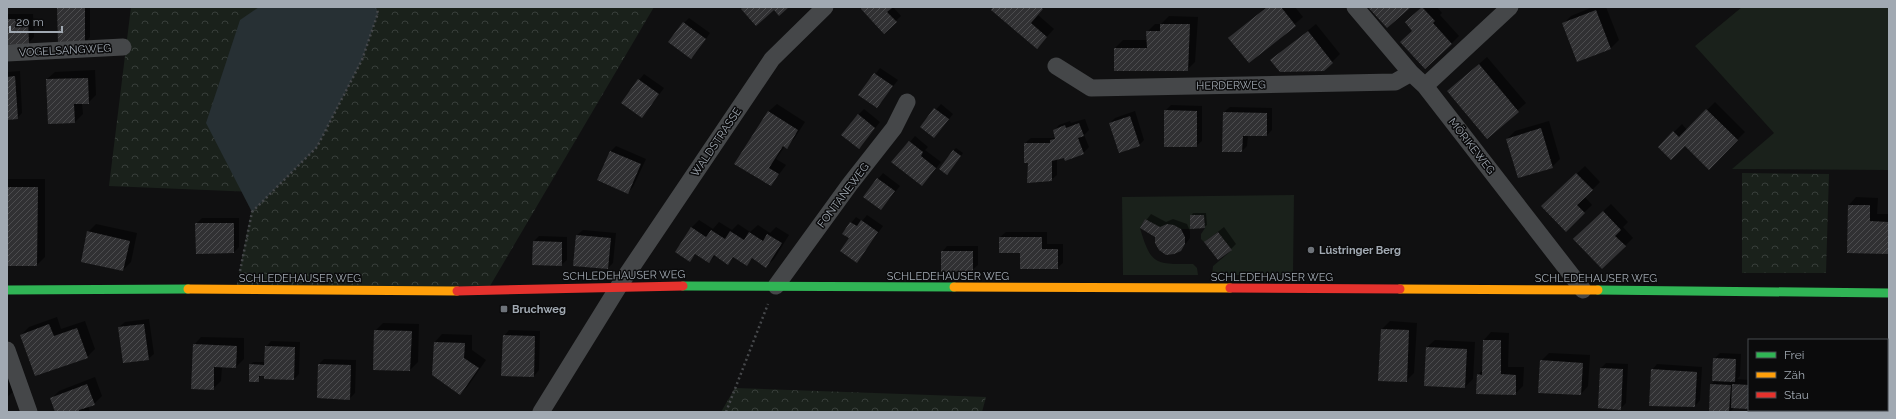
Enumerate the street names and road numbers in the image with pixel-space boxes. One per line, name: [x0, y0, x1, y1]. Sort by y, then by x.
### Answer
street label: VOGELSANGWEG: [19, 42, 112, 59]
street label: HERDERWEG: [1196, 78, 1266, 93]
street label: WALDSTRASSE: [689, 105, 744, 179]
street label: MÖRIKEWEG: [1446, 116, 1498, 177]
street label: FONTANEWEG: [815, 160, 872, 230]
street label: SCHLEDEHAUSER WEG: [563, 268, 685, 283]
street label: SCHLEDEHAUSER WEG: [887, 270, 1009, 283]
street label: SCHLEDEHAUSER WEG: [1211, 271, 1333, 284]
street label: SCHLEDEHAUSER WEG: [239, 272, 361, 285]
street label: SCHLEDEHAUSER WEG: [1535, 272, 1657, 285]

